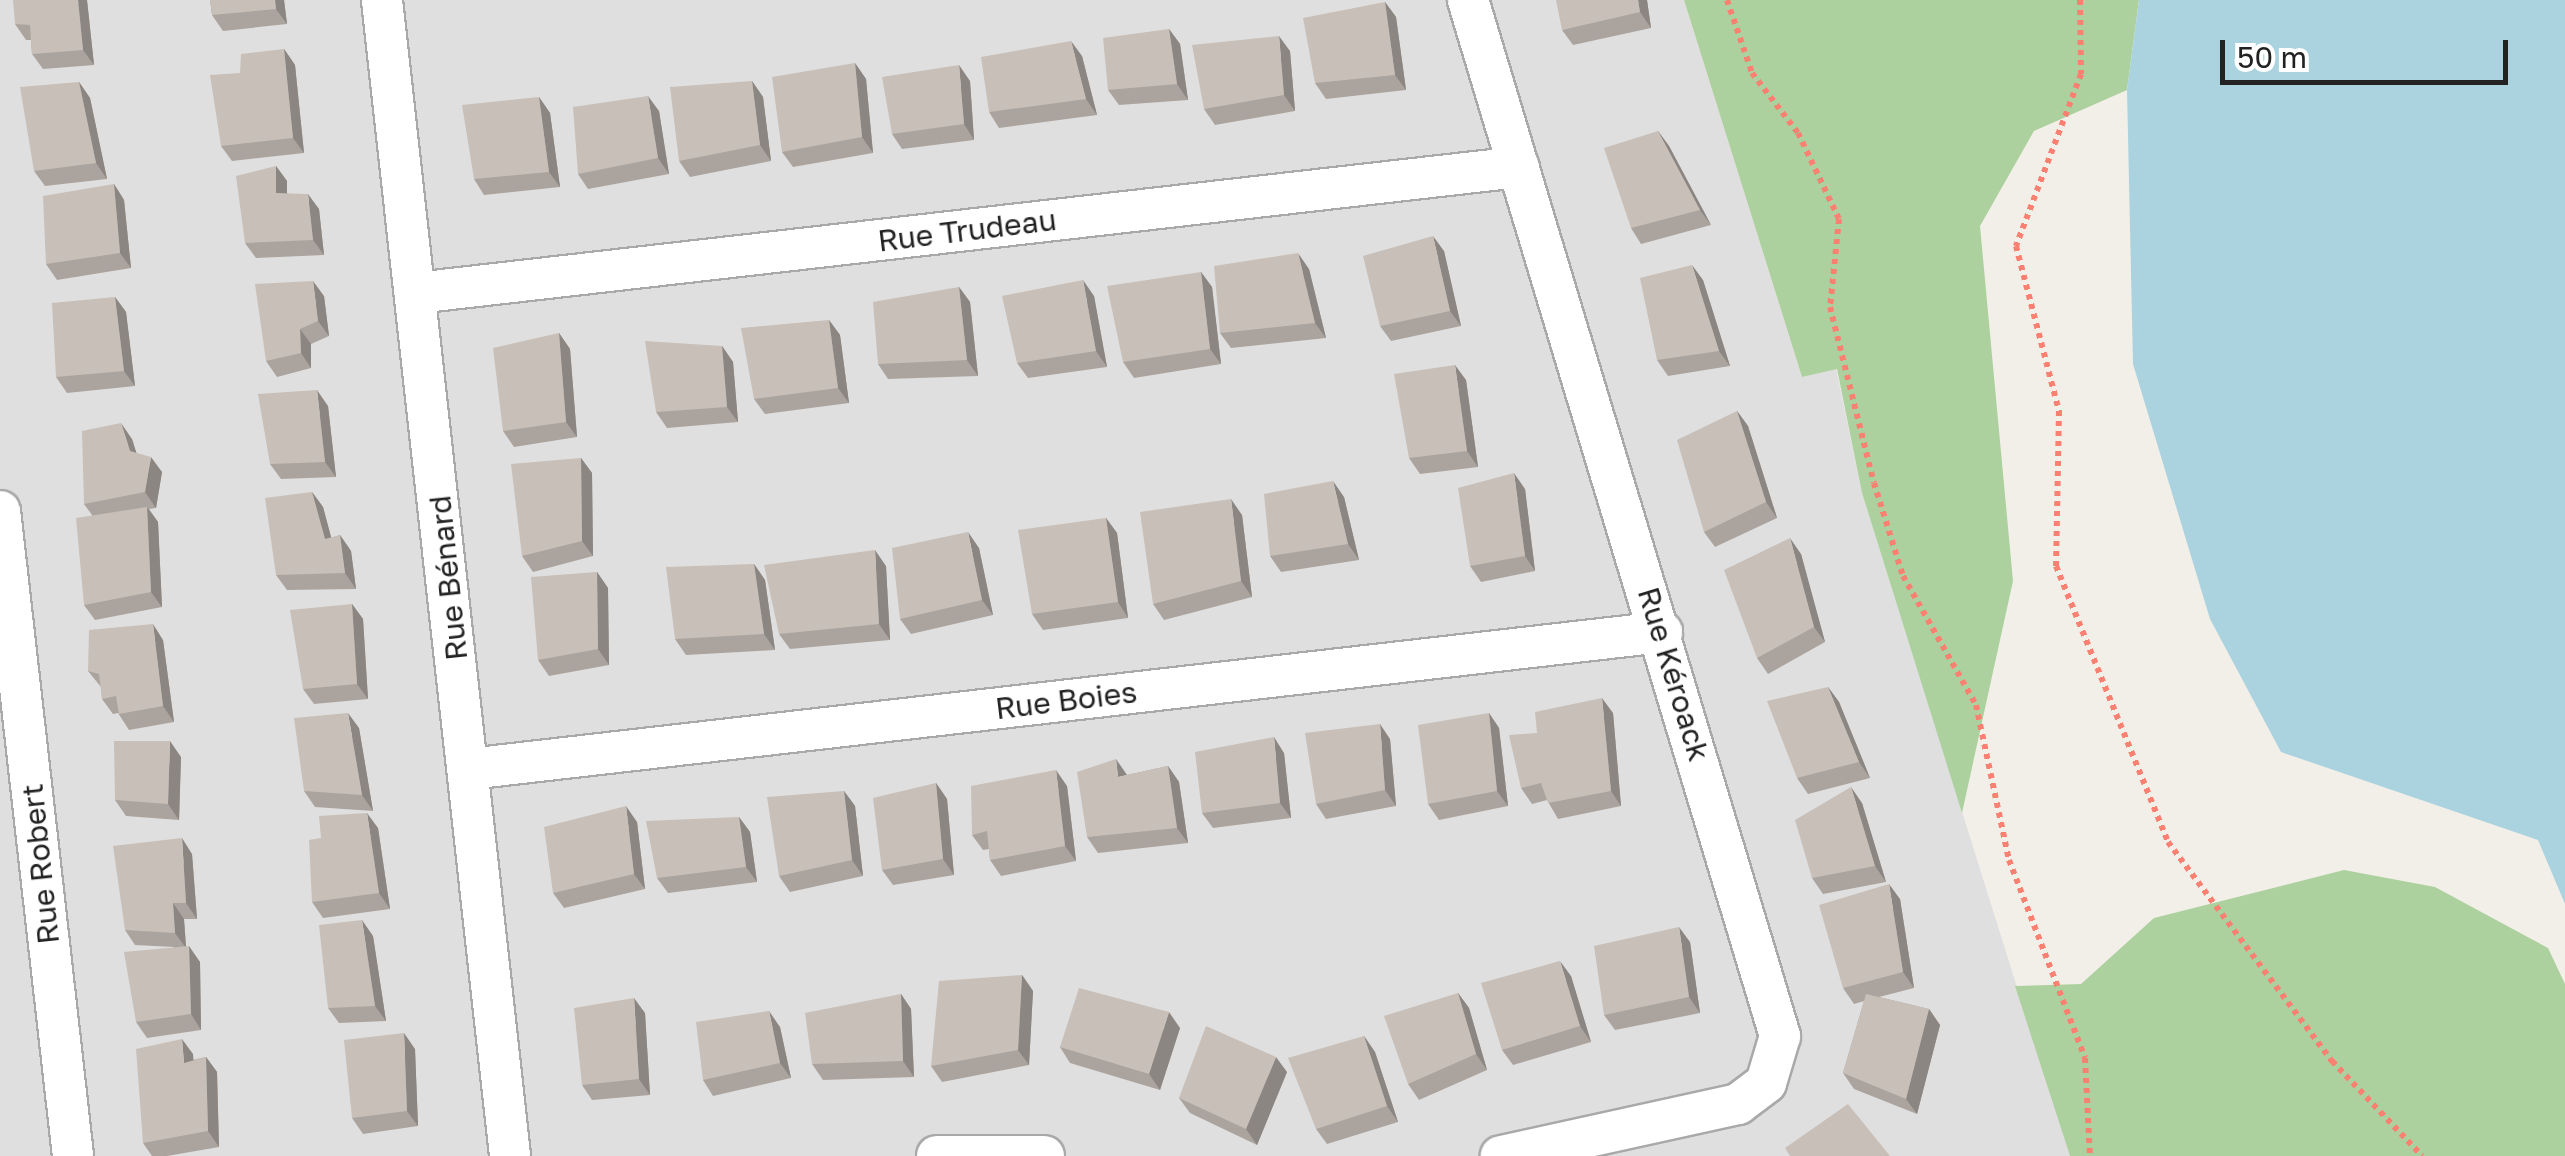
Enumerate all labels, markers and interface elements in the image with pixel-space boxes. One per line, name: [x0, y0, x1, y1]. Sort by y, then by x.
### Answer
scale bar: [2225, 20, 2512, 82]
text: 50 m: [2237, 39, 2307, 75]
street label: Rue Trudeau: [876, 201, 1058, 259]
street label: Rue Bénard: [421, 494, 475, 662]
street label: Rue Kéroack: [1630, 583, 1718, 765]
street label: Rue Boies: [993, 673, 1139, 727]
street label: Rue Robert: [14, 782, 66, 946]

